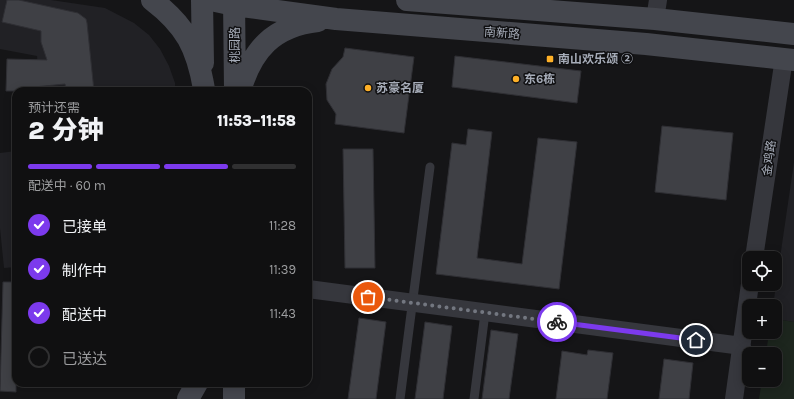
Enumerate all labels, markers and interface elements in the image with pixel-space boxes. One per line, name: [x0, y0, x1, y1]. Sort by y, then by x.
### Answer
street label: 南新路: [484, 25, 520, 41]
street label: 桃园路: [228, 27, 242, 63]
place label: 南山欢乐颂 ②: [558, 52, 633, 66]
marker: 南山欢乐颂 ②: [545, 54, 555, 64]
place label: 东6栋: [524, 72, 555, 86]
marker: 东6栋: [511, 74, 521, 84]
place label: 苏豪名厦: [376, 81, 424, 95]
marker: 苏豪名厦: [363, 83, 373, 93]
text: 预计还需: [28, 100, 80, 115]
text: 11:53–11:58: [217, 112, 296, 130]
text: 2 分钟: [28, 115, 103, 146]
street label: 金鸡路: [760, 139, 778, 177]
text: 配送中 · 60 m: [28, 178, 106, 193]
icon: check: [28, 214, 50, 236]
text: 已接单: [62, 218, 107, 236]
text: 11:28: [269, 218, 296, 233]
map controls: [742, 251, 782, 387]
button: locate: [742, 251, 782, 291]
icon: check: [28, 258, 50, 280]
text: 制作中: [62, 262, 107, 280]
text: 11:39: [269, 262, 296, 277]
pin: [351, 280, 385, 314]
icon: bag: [357, 286, 379, 308]
button: +: [742, 299, 782, 339]
icon: check: [28, 302, 50, 324]
courier: [537, 302, 577, 342]
text: 配送中: [62, 306, 107, 324]
text: 11:43: [269, 306, 296, 321]
icon: bike: [546, 311, 568, 333]
pin: [679, 323, 713, 357]
icon: home: [685, 329, 707, 351]
button: −: [742, 347, 782, 387]
text: 已送达: [62, 350, 107, 368]

